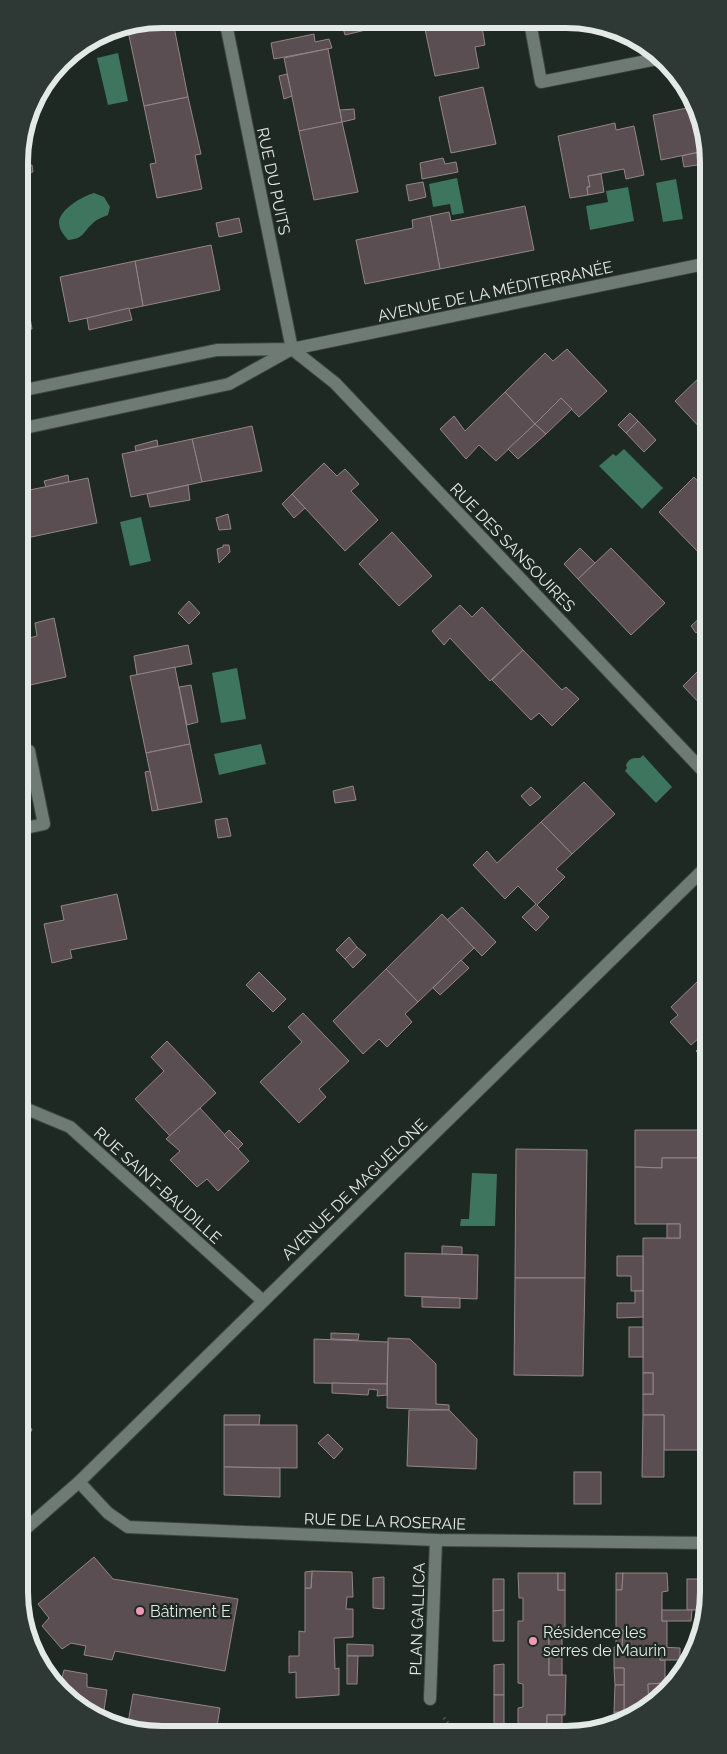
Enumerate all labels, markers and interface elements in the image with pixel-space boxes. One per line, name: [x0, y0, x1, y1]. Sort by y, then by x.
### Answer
street label: RUE DU PUITS: [253, 126, 294, 237]
street label: AVENUE DE LA MÉDITERRANÉE: [376, 256, 615, 326]
street label: RUE DES SANSOUIRES: [446, 479, 579, 616]
street label: AVENUE DE MAGUELONE: [278, 1115, 431, 1264]
street label: RUE SAINT-BAUDILLE: [90, 1123, 226, 1248]
street label: RUE DE LA ROSERAIE: [304, 1509, 467, 1534]
street label: PLAN GALLICA: [406, 1562, 429, 1676]
place label: Bâtiment E: [150, 1602, 231, 1621]
marker: Bâtiment E: [134, 1605, 146, 1617]
place label: Résidence les serres de Maurin: [543, 1623, 666, 1660]
marker: Résidence les serres de Maurin: [527, 1635, 539, 1647]

